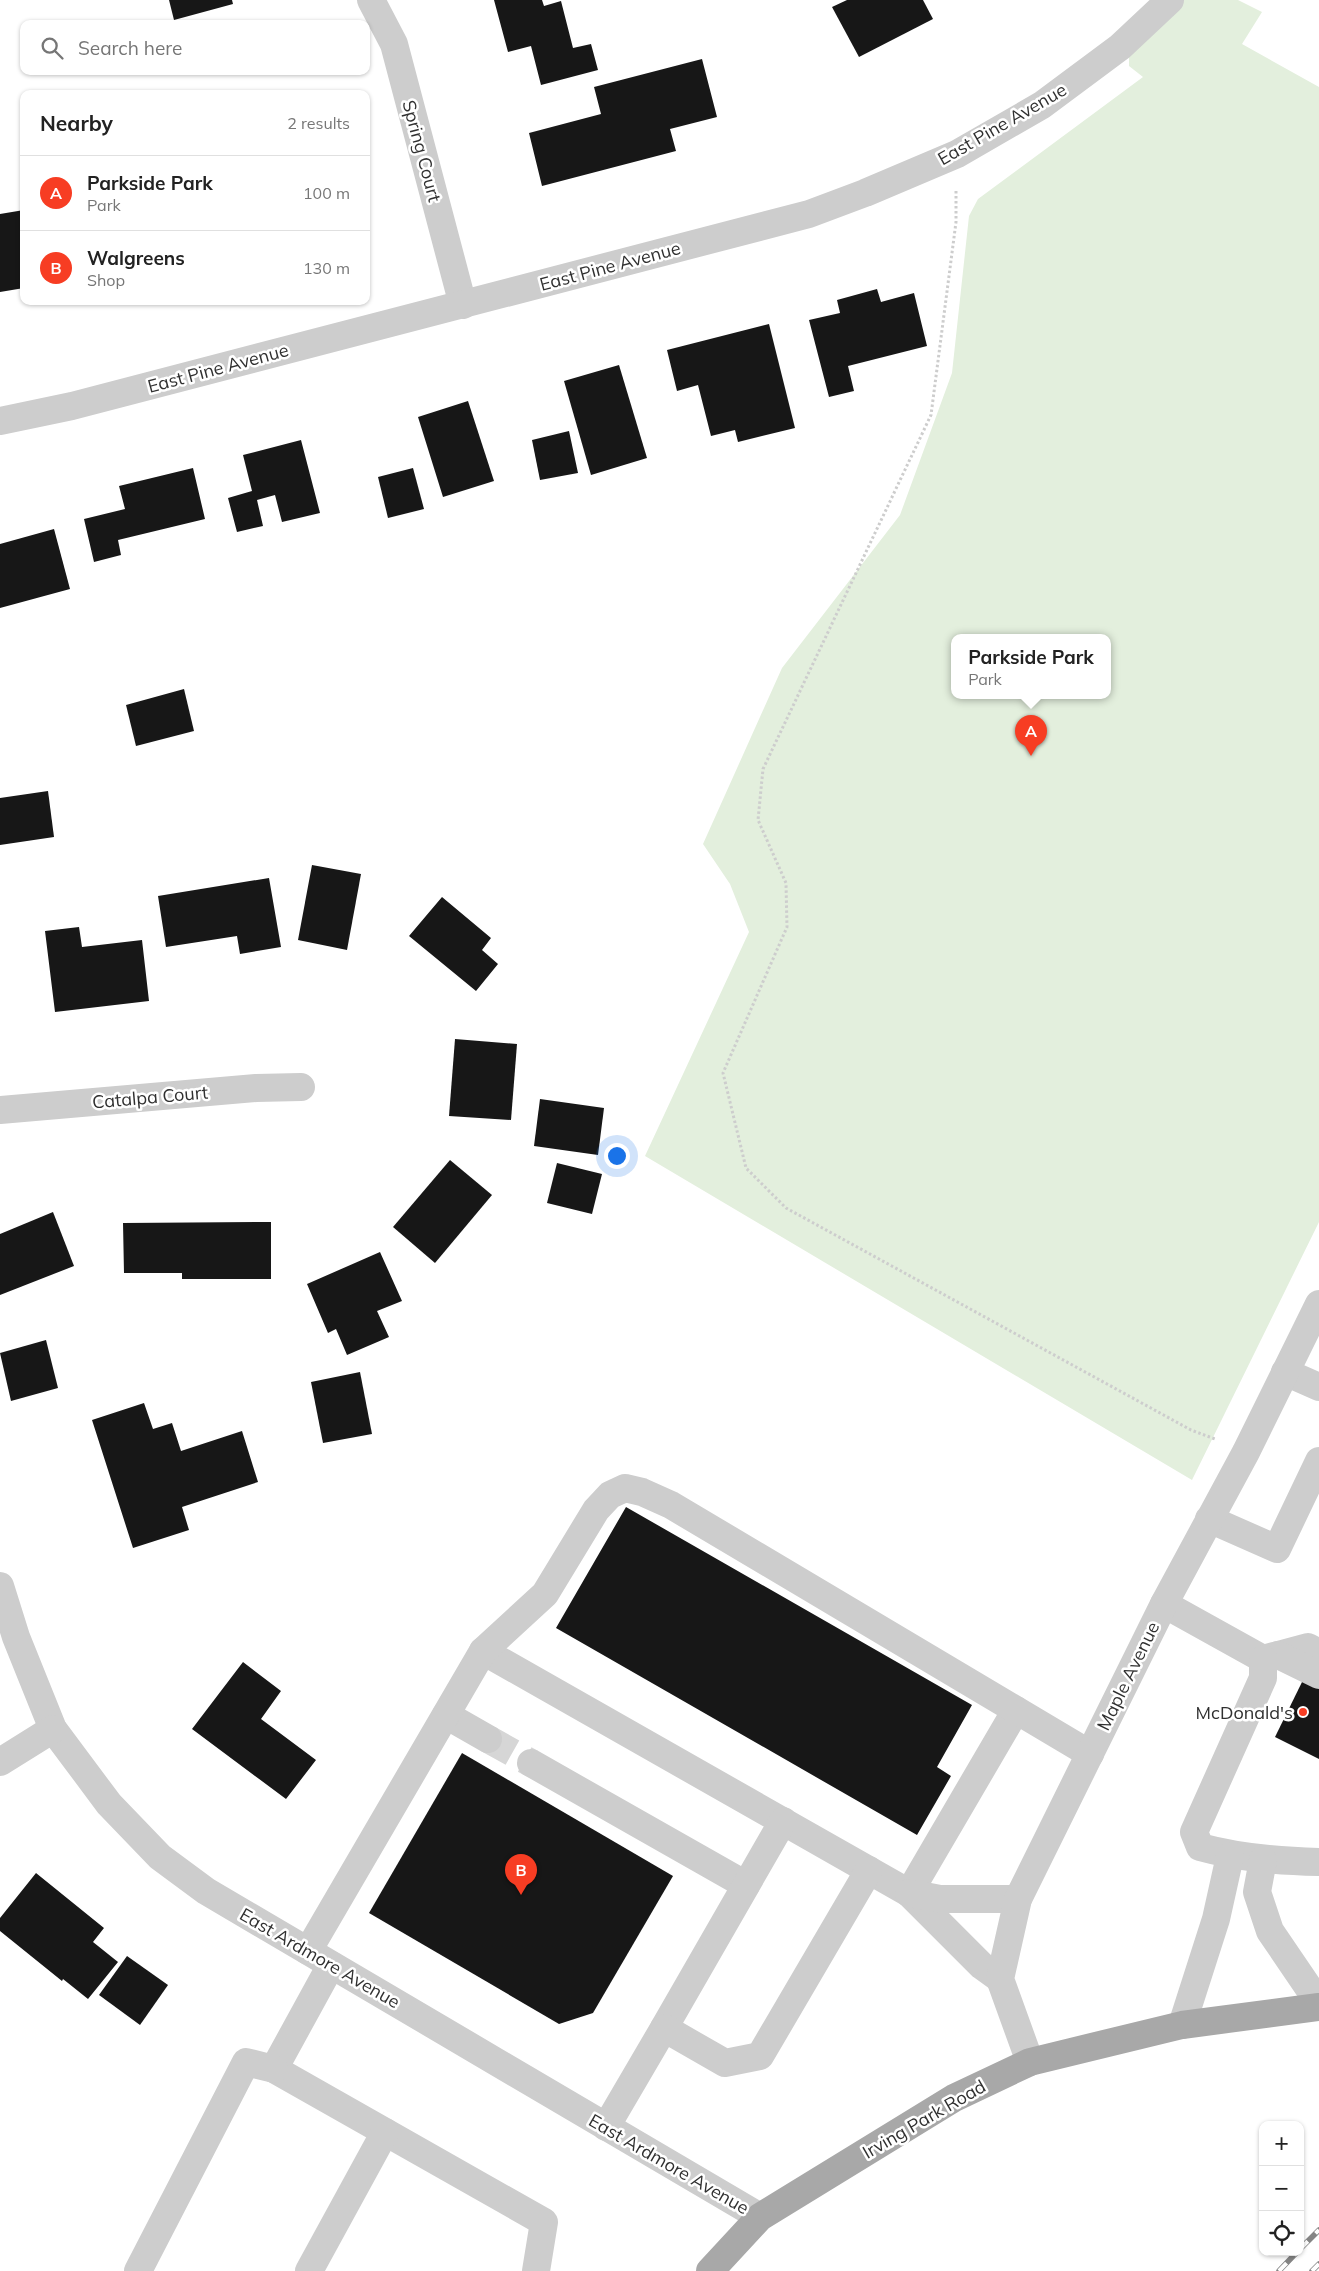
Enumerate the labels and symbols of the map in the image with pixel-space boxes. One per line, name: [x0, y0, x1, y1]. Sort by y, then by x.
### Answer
street label: East Pine Avenue: [934, 78, 1070, 170]
street label: Spring Court: [397, 98, 447, 204]
street label: East Pine Avenue: [537, 236, 683, 296]
street label: East Pine Avenue: [145, 338, 291, 398]
pin: A: [1015, 715, 1047, 756]
street label: Catalpa Court: [91, 1080, 209, 1114]
your location: [604, 1143, 630, 1169]
street label: Maple Avenue: [1092, 1618, 1164, 1734]
place label: McDonald's: [1196, 1701, 1293, 1724]
marker: McDonald's: [1297, 1706, 1309, 1718]
pin: B: [505, 1854, 537, 1895]
street label: East Ardmore Avenue: [236, 1903, 404, 2013]
street label: Irving Park Road: [858, 2074, 990, 2164]
street label: East Ardmore Avenue: [585, 2109, 753, 2219]

